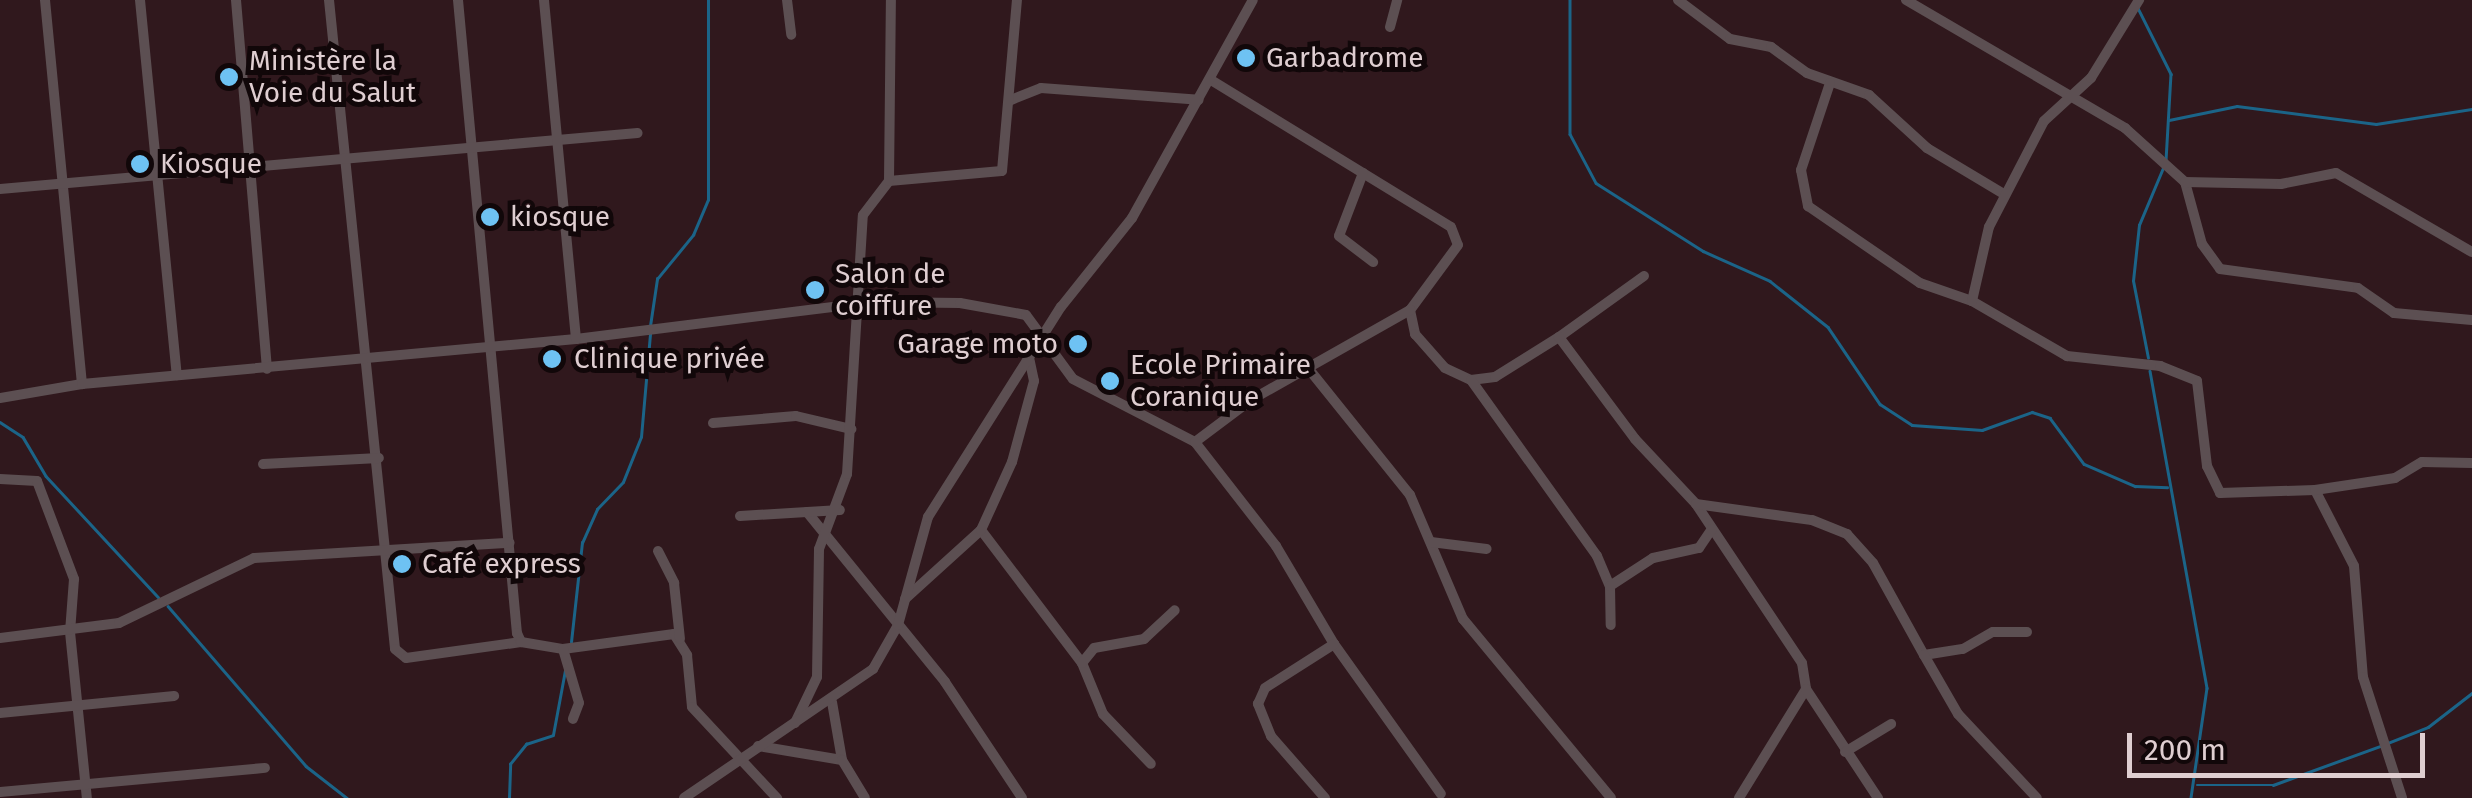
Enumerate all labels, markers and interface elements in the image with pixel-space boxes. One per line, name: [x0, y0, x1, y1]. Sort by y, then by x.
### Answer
place label: Garbadrome: [1266, 41, 1424, 75]
place label: Ministère la Voie du Salut: [249, 44, 416, 110]
marker: Garbadrome: [1235, 47, 1257, 69]
marker: Ministère la Voie du Salut: [218, 66, 240, 88]
place label: Kiosque: [160, 147, 262, 181]
marker: Kiosque: [129, 153, 151, 175]
place label: kiosque: [510, 200, 610, 234]
marker: kiosque: [479, 206, 501, 228]
place label: Salon de coiffure: [835, 257, 945, 323]
marker: Salon de coiffure: [804, 279, 826, 301]
place label: Garage moto: [897, 327, 1058, 361]
marker: Garage moto: [1067, 333, 1089, 355]
place label: Clinique privée: [574, 342, 765, 376]
marker: Clinique privée: [539, 346, 565, 372]
place label: Ecole Primaire Coranique: [1130, 348, 1311, 414]
marker: Ecole Primaire Coranique: [1099, 370, 1121, 392]
place label: Café express: [422, 547, 581, 581]
marker: Café express: [391, 553, 413, 575]
scale bar: [2132, 713, 2430, 775]
text: 200 m: [2144, 732, 2226, 768]

